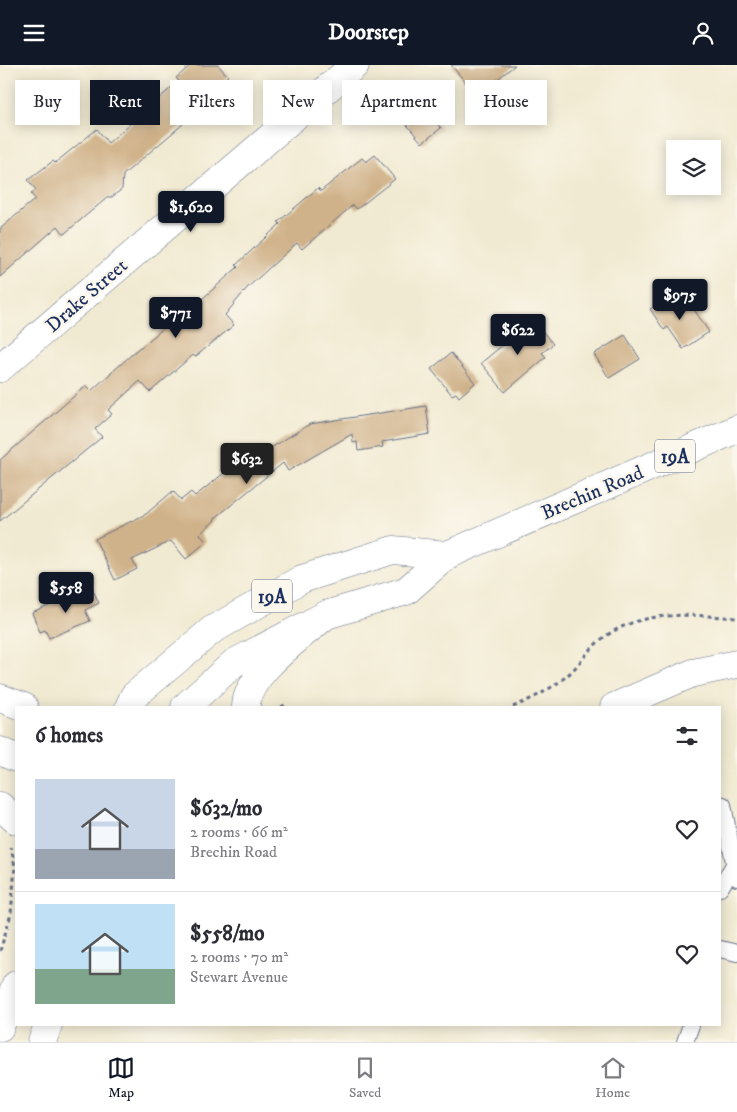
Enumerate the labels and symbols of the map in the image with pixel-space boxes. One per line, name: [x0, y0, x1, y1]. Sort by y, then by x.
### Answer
pin: $1,620: [150, 191, 232, 233]
street label: Drake Street: [41, 254, 133, 339]
pin: $975: [650, 279, 710, 321]
pin: $771: [146, 297, 206, 339]
pin: $622: [488, 313, 548, 356]
road number: 19A: [655, 439, 695, 473]
pin: $632: [217, 443, 277, 485]
street label: Brechin Road: [538, 461, 648, 526]
pin: $558: [36, 571, 96, 614]
road number: 19A: [252, 579, 292, 613]

